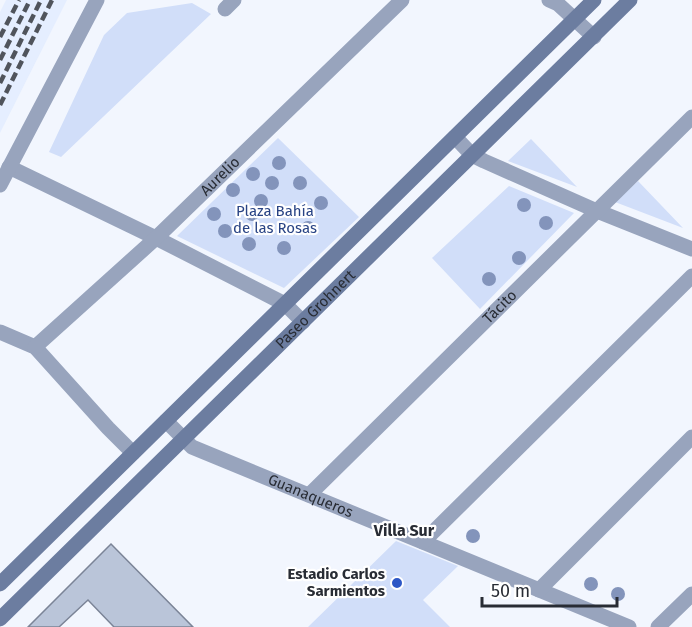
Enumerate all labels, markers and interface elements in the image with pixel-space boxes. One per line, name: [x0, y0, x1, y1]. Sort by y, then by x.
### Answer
street label: Aurelio: [196, 153, 244, 199]
park label: Plaza Bahía de las Rosas: [233, 202, 317, 237]
street label: Paseo Grohnert: [272, 266, 359, 352]
street label: Tácito: [479, 286, 521, 327]
street label: Guanaqueros: [265, 470, 356, 521]
district label: Villa Sur: [373, 521, 435, 540]
place label: Estadio Carlos Sarmientos: [287, 565, 385, 600]
scale bar: [482, 570, 617, 608]
marker: Estadio Carlos Sarmientos: [390, 576, 404, 590]
text: 50 m: [491, 580, 530, 602]

